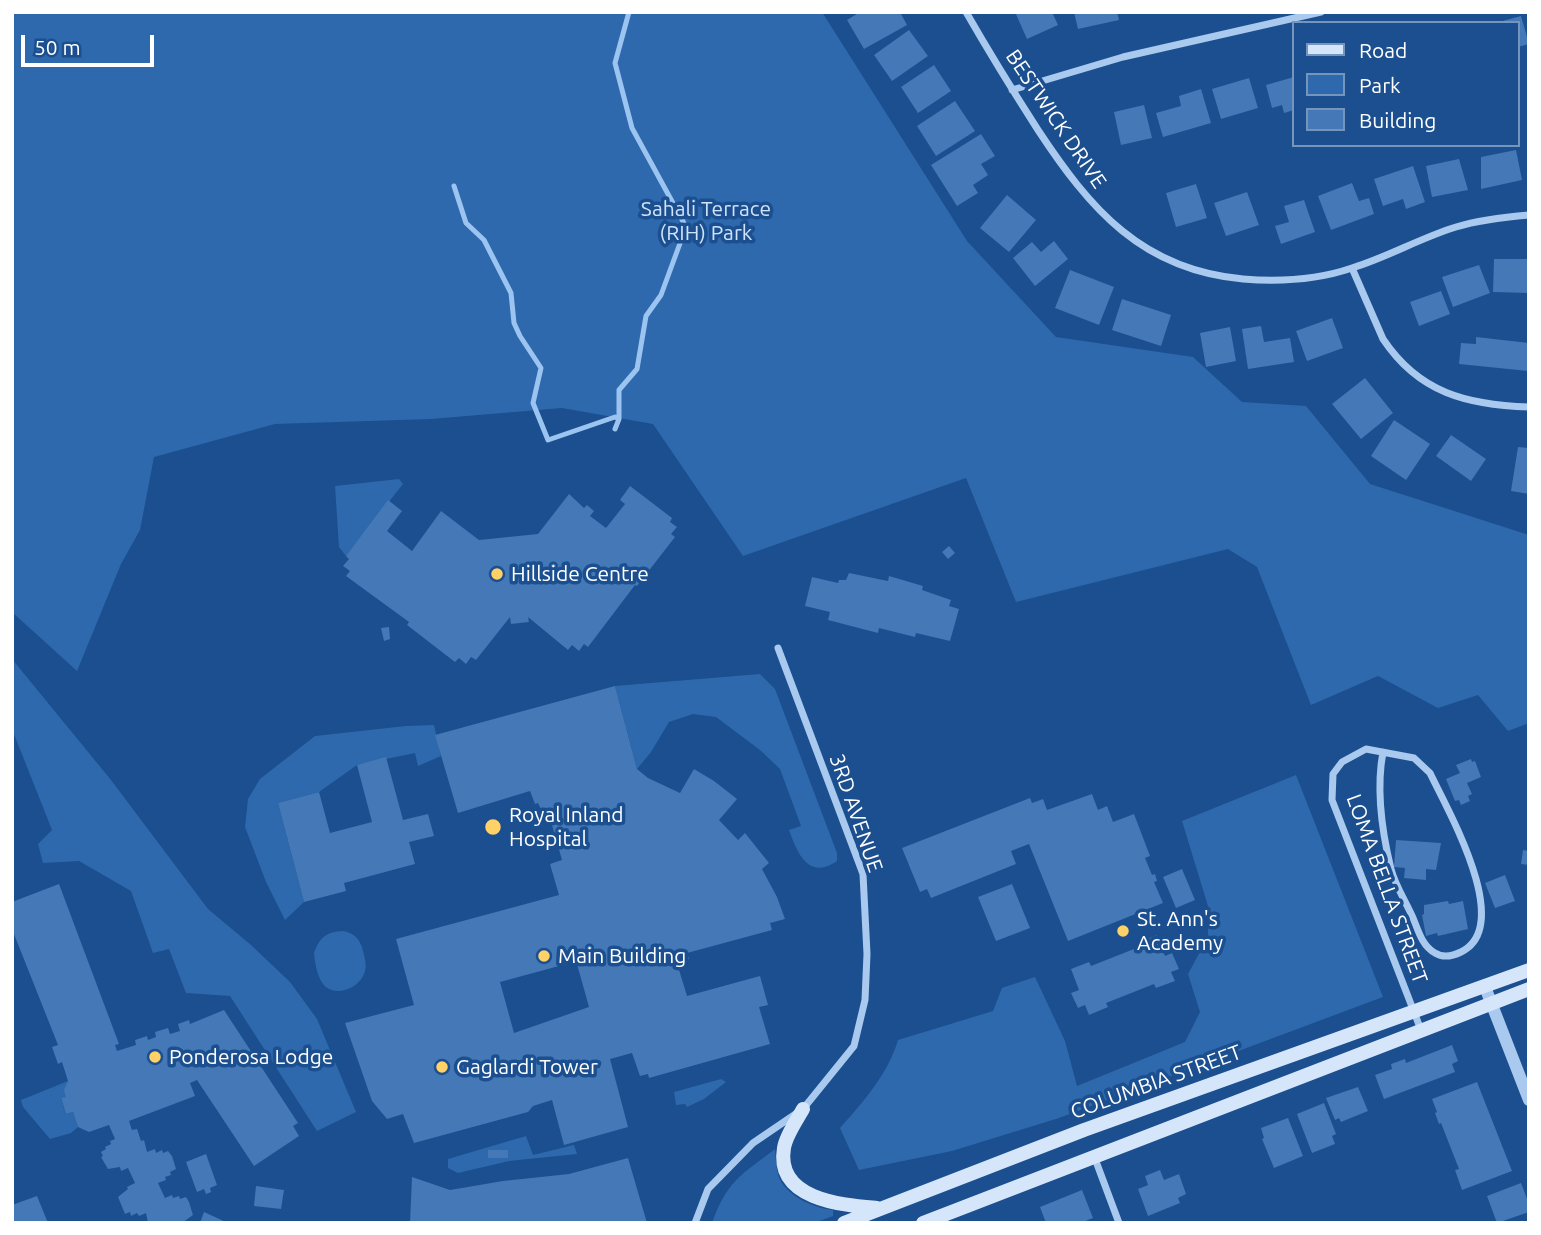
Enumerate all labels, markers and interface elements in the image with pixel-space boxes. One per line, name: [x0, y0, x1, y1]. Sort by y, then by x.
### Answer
scale bar: [24, 21, 158, 65]
legend: [1292, 21, 1520, 147]
text: 50 m: [34, 35, 81, 59]
text: Road: [1359, 38, 1407, 62]
street label: BESTWICK DRIVE: [1000, 45, 1112, 193]
text: Park: [1359, 73, 1401, 97]
text: Building: [1359, 108, 1436, 132]
park label: Sahali Terrace (RIH) Park: [641, 196, 771, 246]
place label: Hillside Centre: [511, 561, 649, 587]
marker: Hillside Centre: [489, 566, 505, 582]
street label: 3RD AVENUE: [824, 751, 888, 875]
street label: LOMA BELLA STREET: [1341, 791, 1433, 987]
place label: Royal Inland Hospital: [509, 802, 623, 852]
marker: Royal Inland Hospital: [483, 817, 503, 837]
place label: St. Ann's Academy: [1137, 906, 1223, 956]
marker: St. Ann's Academy: [1115, 923, 1131, 939]
place label: Main Building: [558, 943, 686, 969]
marker: Main Building: [536, 948, 552, 964]
street label: COLUMBIA STREET: [1067, 1039, 1245, 1125]
place label: Ponderosa Lodge: [169, 1044, 333, 1070]
marker: Ponderosa Lodge: [147, 1049, 163, 1065]
place label: Gaglardi Tower: [456, 1054, 598, 1080]
marker: Gaglardi Tower: [434, 1059, 450, 1075]

